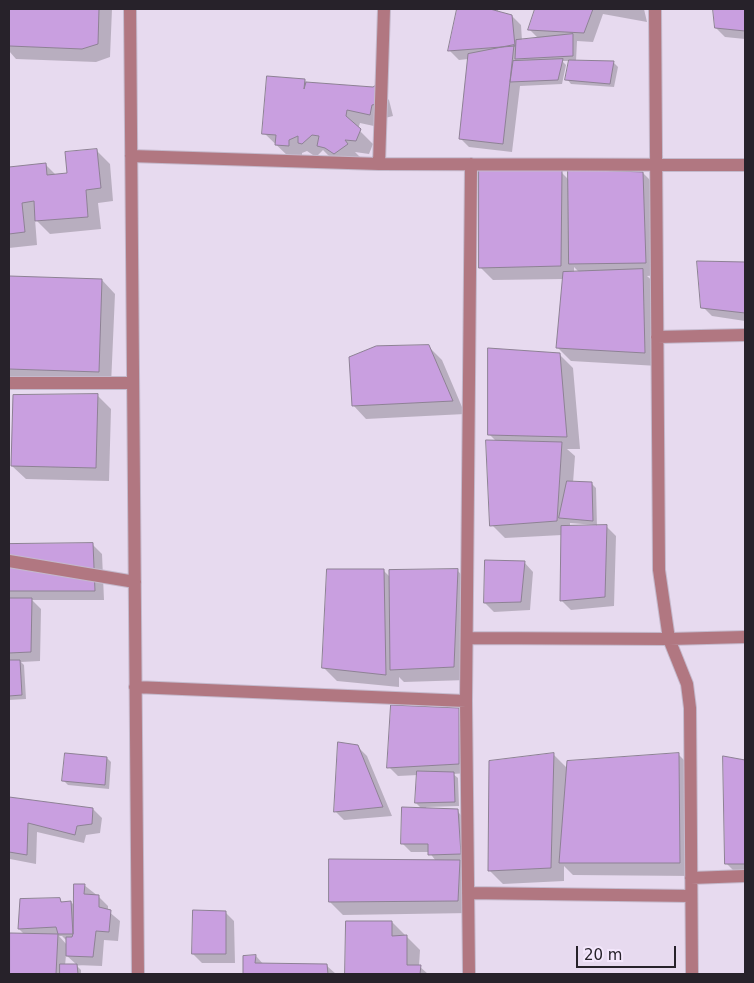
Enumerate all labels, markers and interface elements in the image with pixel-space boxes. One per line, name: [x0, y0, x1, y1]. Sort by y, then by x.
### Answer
scale bar: [579, 936, 679, 968]
text: 20 m: [584, 946, 622, 964]

